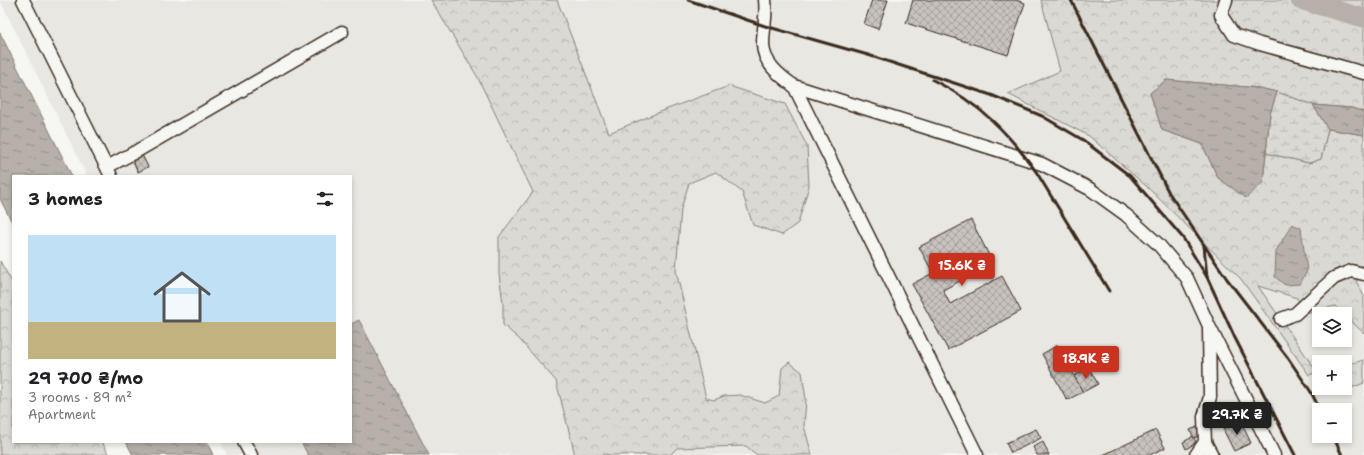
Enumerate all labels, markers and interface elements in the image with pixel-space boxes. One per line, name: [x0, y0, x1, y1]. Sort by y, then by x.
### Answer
text: 3 homes: [28, 188, 103, 210]
icon: filters: [314, 188, 336, 210]
pin: 15.6K ₴: [925, 253, 999, 287]
text: 15.6K ₴: [938, 257, 986, 274]
icon: home: [146, 261, 218, 333]
map controls: [1312, 307, 1352, 443]
button: layers: [1312, 307, 1352, 347]
pin: 18.9K ₴: [1049, 346, 1123, 380]
text: 18.9K ₴: [1062, 350, 1110, 367]
button: +: [1312, 355, 1352, 395]
text: 29 700 ₴/mo: [28, 367, 143, 389]
text: 3 rooms · 89 m²: [28, 389, 132, 406]
pin: 29.7K ₴: [1200, 402, 1274, 436]
button: −: [1312, 403, 1352, 443]
text: Apartment: [28, 406, 96, 423]
text: 29.7K ₴: [1211, 406, 1263, 423]

